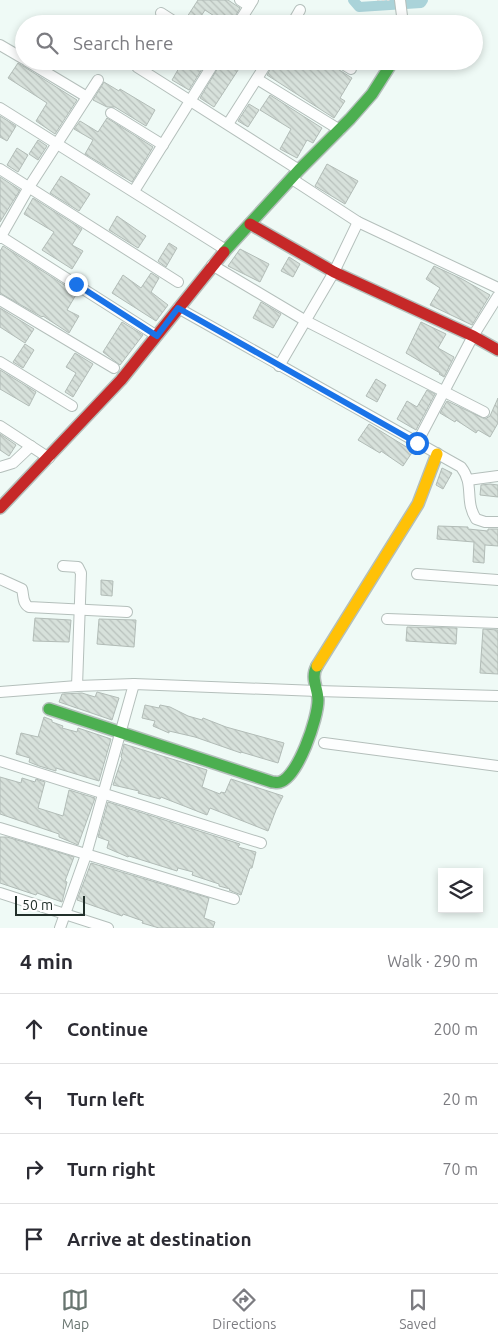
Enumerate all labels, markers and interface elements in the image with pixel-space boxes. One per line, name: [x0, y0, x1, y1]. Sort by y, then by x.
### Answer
search box: [15, 15, 483, 70]
icon: search: [33, 29, 61, 57]
text: Search here: [73, 32, 173, 54]
route end: [65, 273, 88, 296]
route start: [406, 432, 429, 455]
map controls: [438, 868, 483, 913]
button: layers: [438, 868, 483, 913]
scale bar: [15, 893, 85, 916]
text: 50 m: [22, 897, 53, 913]
text: 4 min: [20, 949, 73, 973]
text: Walk · 290 m: [387, 952, 478, 970]
icon: ahead: [20, 1015, 48, 1043]
text: Continue: [67, 1018, 148, 1040]
text: 200 m: [433, 1020, 478, 1038]
icon: left: [20, 1085, 48, 1113]
text: Turn left: [67, 1088, 145, 1110]
text: 20 m: [442, 1090, 478, 1108]
icon: right: [20, 1155, 48, 1183]
text: Turn right: [67, 1158, 155, 1180]
text: 70 m: [442, 1160, 478, 1178]
icon: arrive: [20, 1225, 48, 1253]
text: Arrive at destination: [67, 1228, 252, 1250]
tab: Map: [61, 1286, 89, 1332]
tab: Directions: [212, 1286, 276, 1332]
tab: Saved: [399, 1286, 437, 1332]

